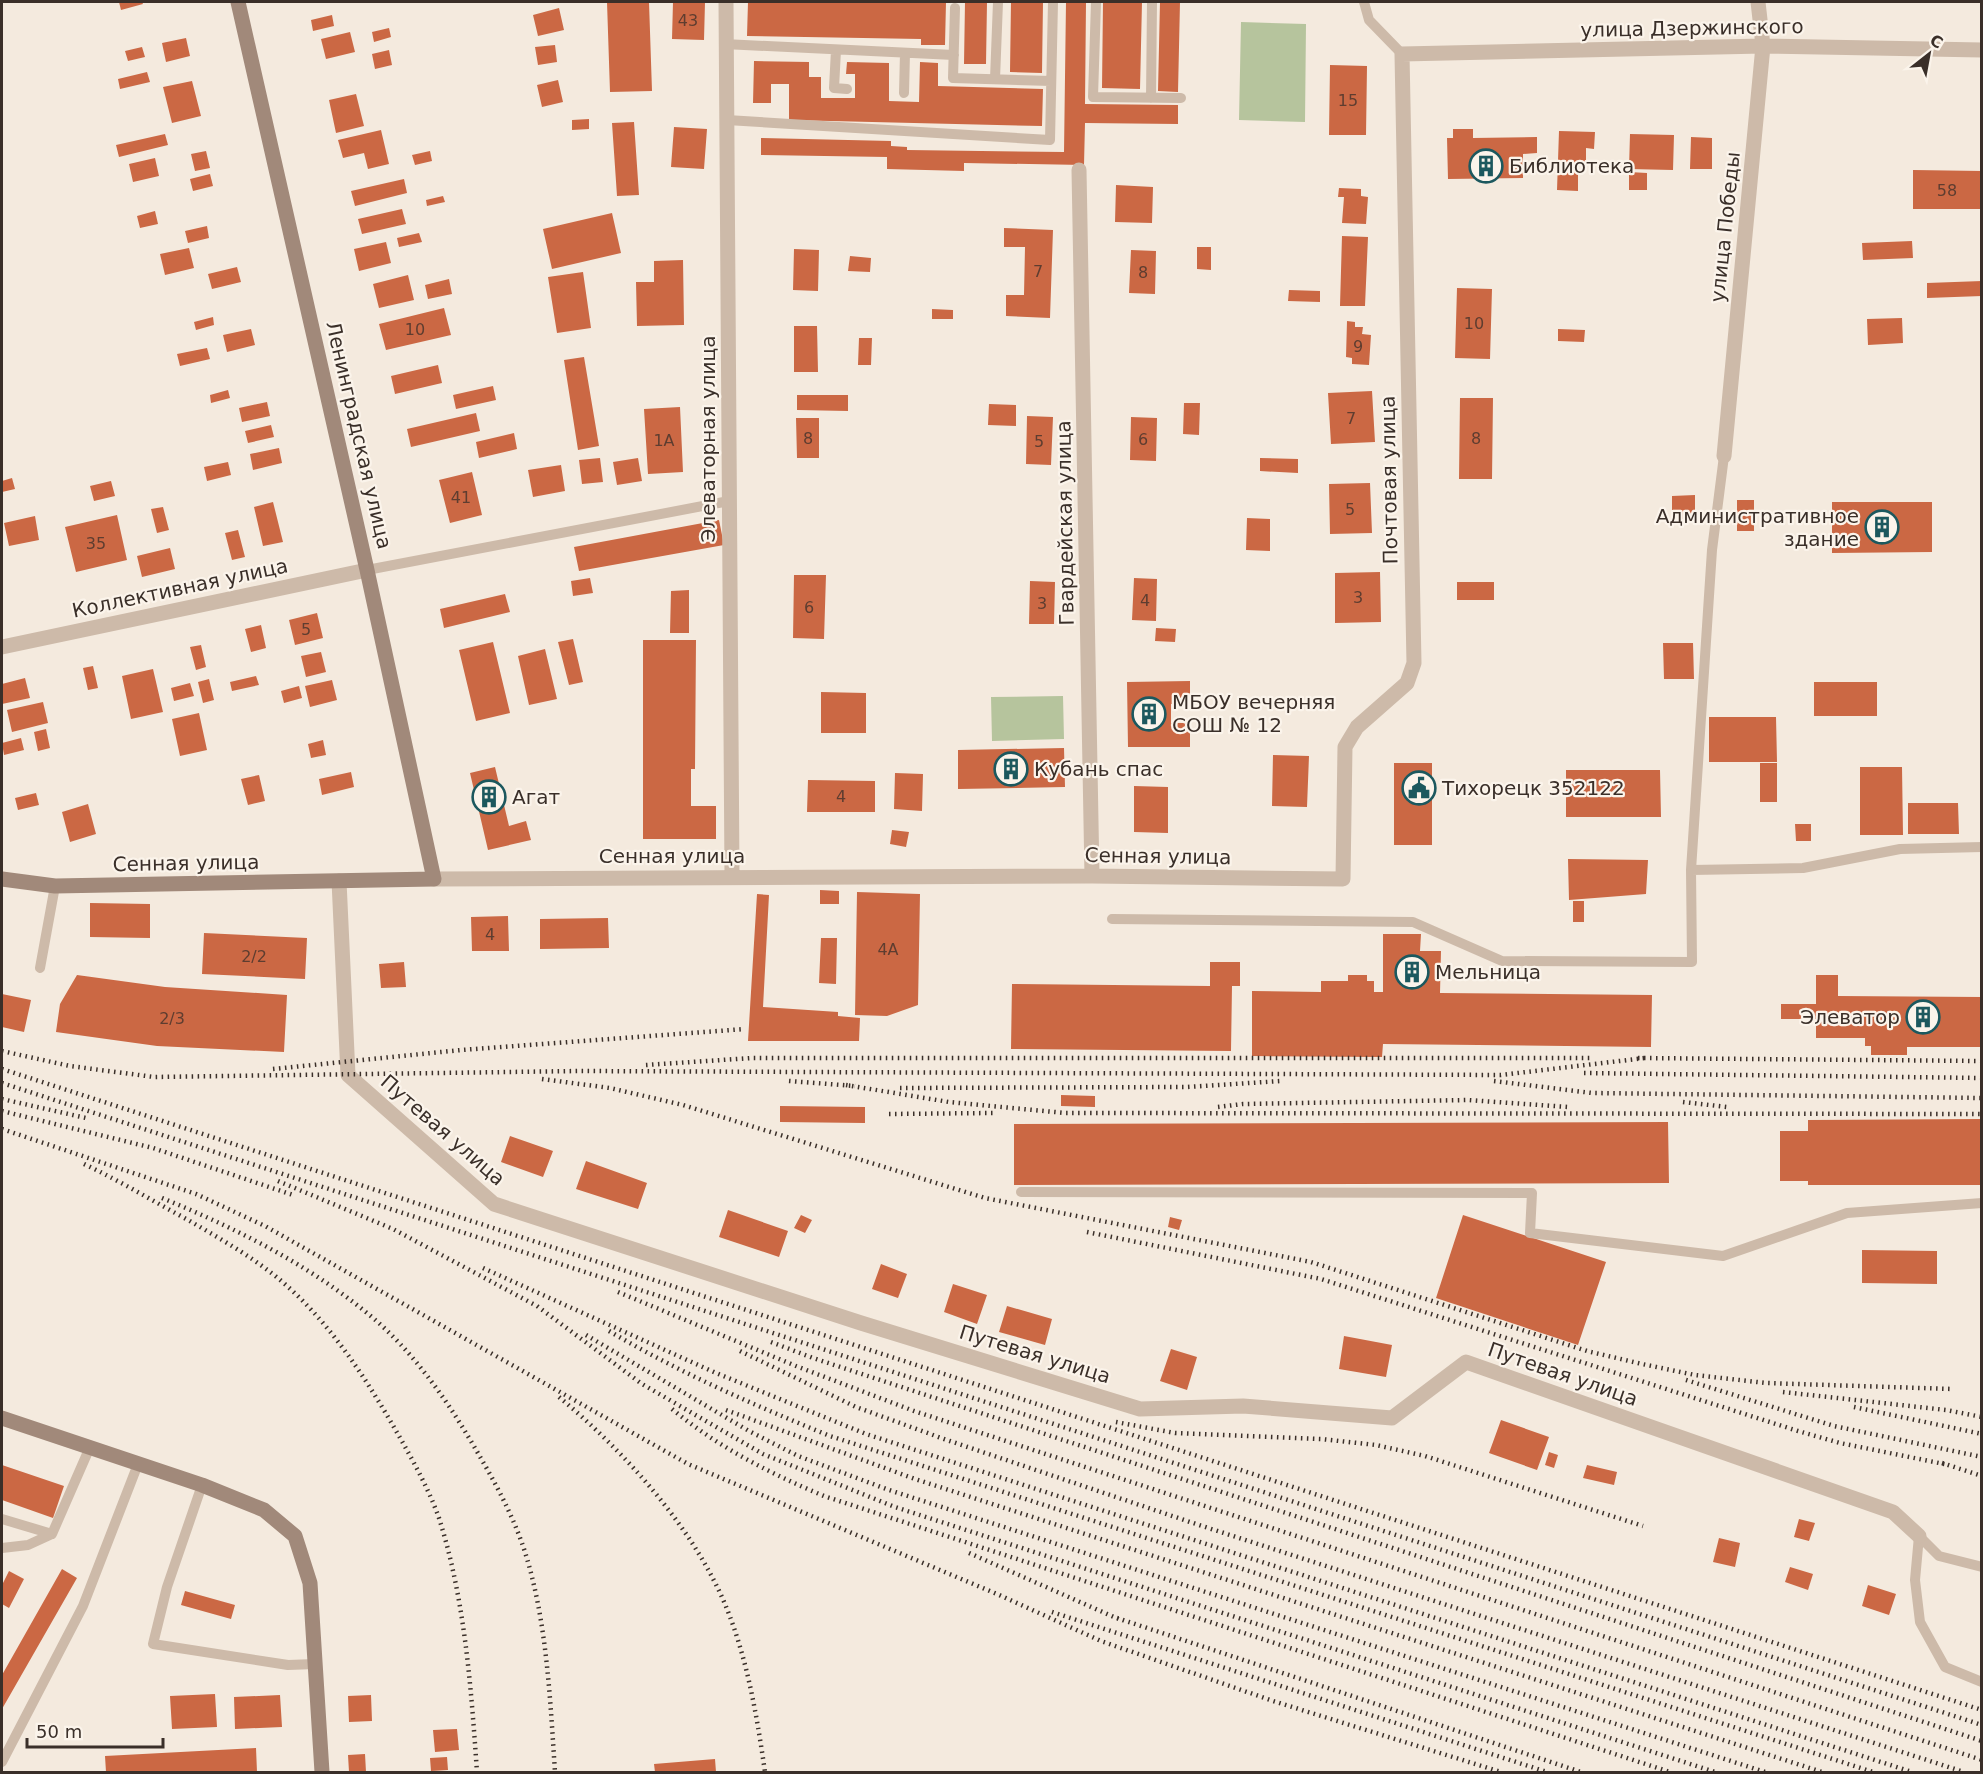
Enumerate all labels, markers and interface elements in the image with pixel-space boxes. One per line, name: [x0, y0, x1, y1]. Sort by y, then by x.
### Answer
house number: 43: [678, 11, 698, 30]
street label: улица Дзержинского: [1580, 14, 1804, 42]
north arrow: [1899, 24, 1959, 84]
text: С: [1927, 30, 1946, 53]
house number: 15: [1338, 91, 1358, 110]
building icon: Библиотека: [1468, 148, 1504, 184]
street label: улица Победы: [1705, 150, 1745, 304]
place label: Библиотека: [1509, 154, 1634, 178]
house number: 58: [1937, 181, 1957, 200]
house number: 7: [1033, 262, 1043, 281]
house number: 8: [1138, 263, 1148, 282]
house number: 10: [1464, 314, 1484, 333]
street label: Ленинградская улица: [321, 319, 397, 551]
house number: 10: [405, 320, 425, 339]
street label: Элеваторная улица: [696, 336, 720, 542]
house number: 9: [1353, 337, 1363, 356]
street label: Почтовая улица: [1376, 395, 1402, 565]
house number: 7: [1346, 409, 1356, 428]
street label: Гвардейская улица: [1051, 420, 1079, 626]
house number: 8: [803, 429, 813, 448]
house number: 8: [1471, 429, 1481, 448]
house number: 6: [1138, 430, 1148, 449]
house number: 1А: [653, 431, 675, 450]
house number: 5: [1034, 432, 1044, 451]
house number: 41: [451, 488, 471, 507]
house number: 5: [1345, 500, 1355, 519]
place label: Административное здание: [1656, 504, 1859, 551]
building icon: Административное здание: [1864, 509, 1900, 545]
house number: 35: [86, 534, 106, 553]
street label: Коллективная улица: [70, 553, 290, 623]
house number: 3: [1353, 588, 1363, 607]
house number: 4: [1140, 591, 1150, 610]
house number: 3: [1037, 594, 1047, 613]
house number: 6: [804, 598, 814, 617]
house number: 5: [301, 620, 311, 639]
place label: МБОУ вечерняя СОШ № 12: [1172, 690, 1335, 737]
building icon: МБОУ вечерняя СОШ № 12: [1131, 696, 1167, 732]
building icon: Кубань спас: [993, 751, 1029, 787]
place label: Кубань спас: [1034, 757, 1163, 781]
public building icon: Тихорецк 352122: [1401, 770, 1437, 806]
place label: Тихорецк 352122: [1441, 776, 1625, 800]
building icon: Агат: [471, 779, 507, 815]
place label: Агат: [512, 785, 560, 809]
house number: 4: [836, 787, 846, 806]
street label: Сенная улица: [1085, 843, 1231, 869]
street label: Сенная улица: [599, 844, 745, 868]
street label: Сенная улица: [113, 850, 259, 876]
house number: 4: [485, 925, 495, 944]
house number: 4А: [877, 940, 899, 959]
house number: 2/2: [241, 947, 267, 966]
building icon: Мельница: [1394, 954, 1430, 990]
place label: Мельница: [1435, 960, 1541, 984]
building icon: Элеватор: [1905, 999, 1941, 1035]
place label: Элеватор: [1800, 1005, 1900, 1029]
house number: 2/3: [159, 1009, 185, 1028]
street label: Путевая улица: [376, 1070, 510, 1190]
street label: Путевая улица: [957, 1320, 1113, 1388]
street label: Путевая улица: [1485, 1337, 1641, 1411]
scale bar: [27, 1711, 164, 1749]
text: 50 m: [36, 1721, 82, 1742]

